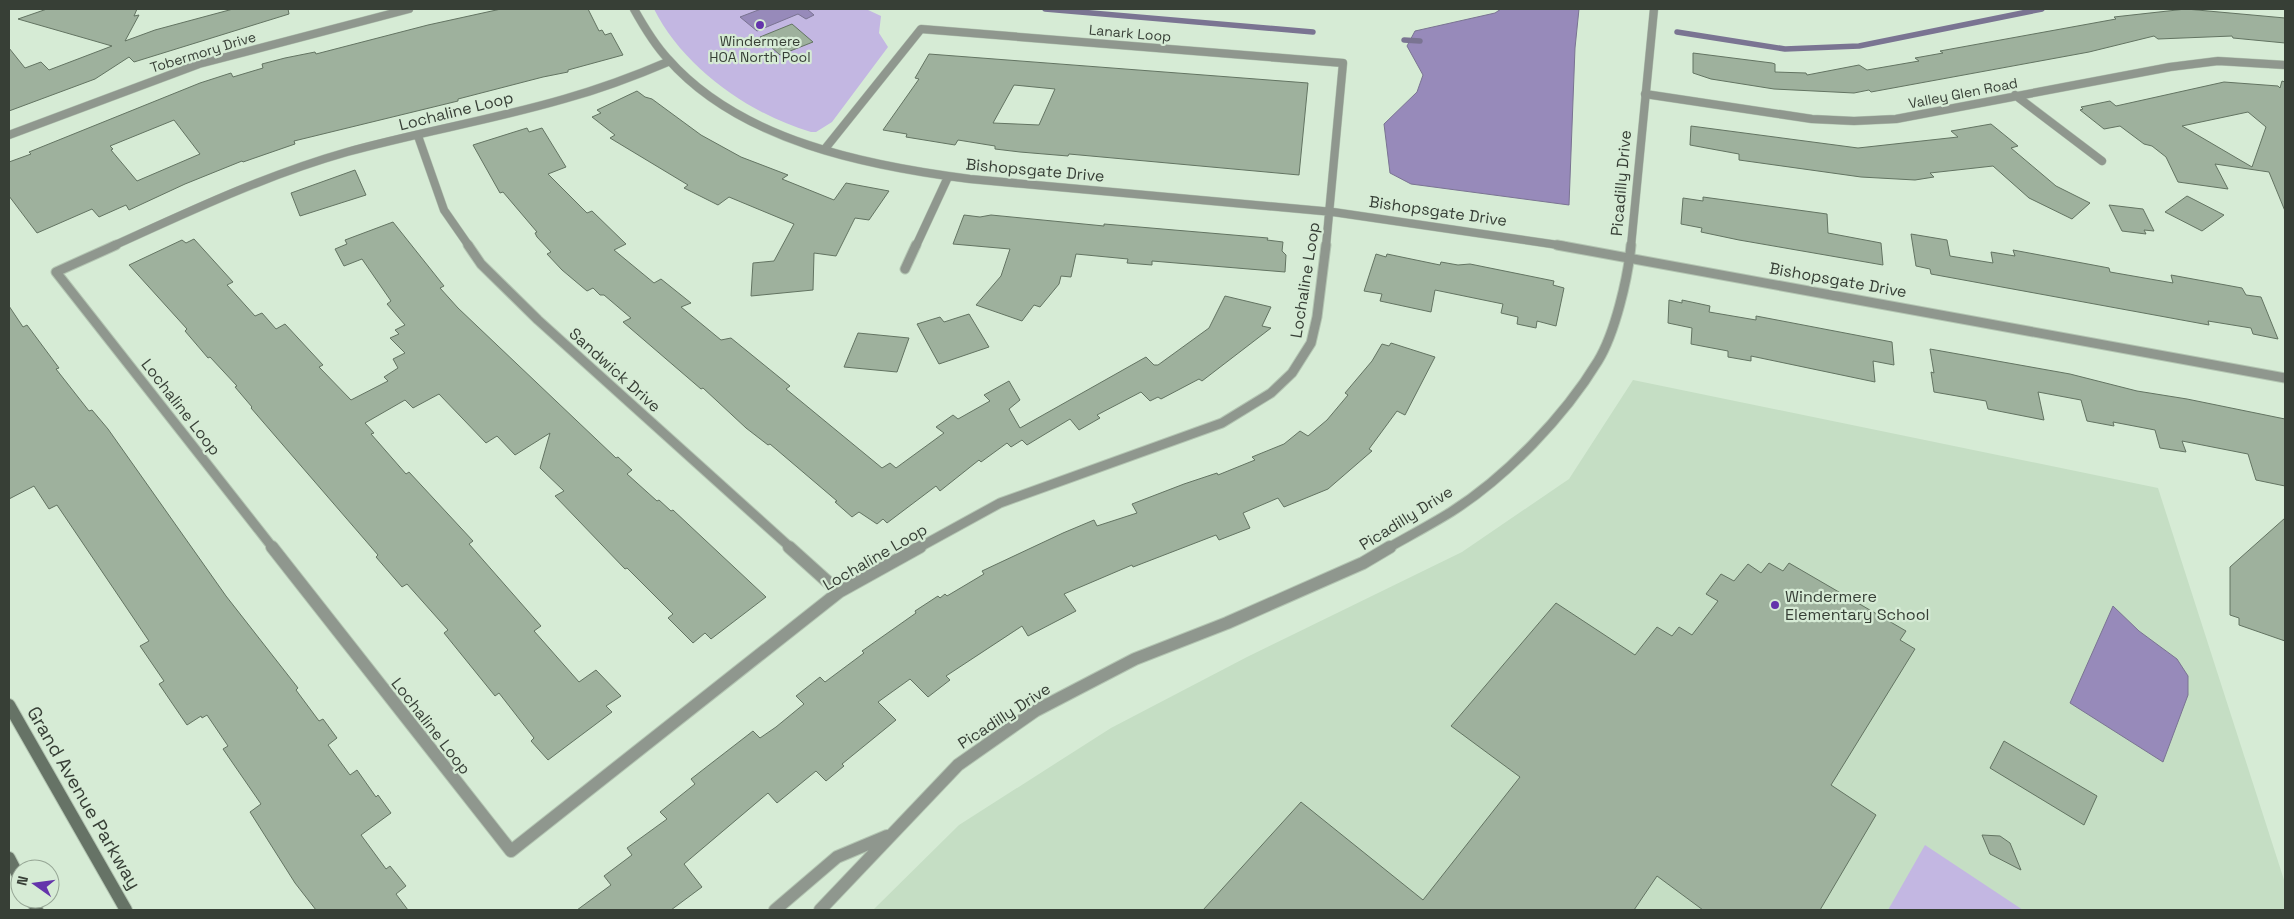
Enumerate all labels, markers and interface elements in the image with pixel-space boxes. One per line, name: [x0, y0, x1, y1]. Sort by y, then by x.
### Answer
marker: Windermere HOA North Pool: [754, 19, 766, 31]
street label: Lanark Loop: [1088, 20, 1172, 46]
street label: Tobermory Drive: [148, 27, 258, 77]
place label: Windermere HOA North Pool: [709, 32, 811, 66]
street label: Valley Glen Road: [1907, 74, 2019, 112]
street label: Lochaline Loop: [397, 87, 515, 135]
street label: Picadilly Drive: [1606, 129, 1636, 237]
street label: Bishopsgate Drive: [965, 153, 1105, 187]
street label: Bishopsgate Drive: [1368, 191, 1508, 231]
street label: Lochaline Loop: [1285, 221, 1325, 339]
street label: Bishopsgate Drive: [1768, 258, 1908, 302]
street label: Sandwick Drive: [565, 323, 665, 417]
street label: Lochaline Loop: [137, 354, 225, 460]
street label: Picadilly Drive: [1355, 481, 1457, 555]
street label: Lochaline Loop: [819, 519, 931, 595]
place label: Windermere Elementary School: [1785, 586, 1930, 625]
marker: Windermere Elementary School: [1769, 599, 1781, 611]
street label: Lochaline Loop: [387, 673, 475, 779]
street label: Picadilly Drive: [954, 678, 1054, 754]
street label: Grand Avenue Parkway: [21, 702, 147, 894]
north arrow: [10, 859, 60, 909]
text: N: [13, 874, 32, 888]

